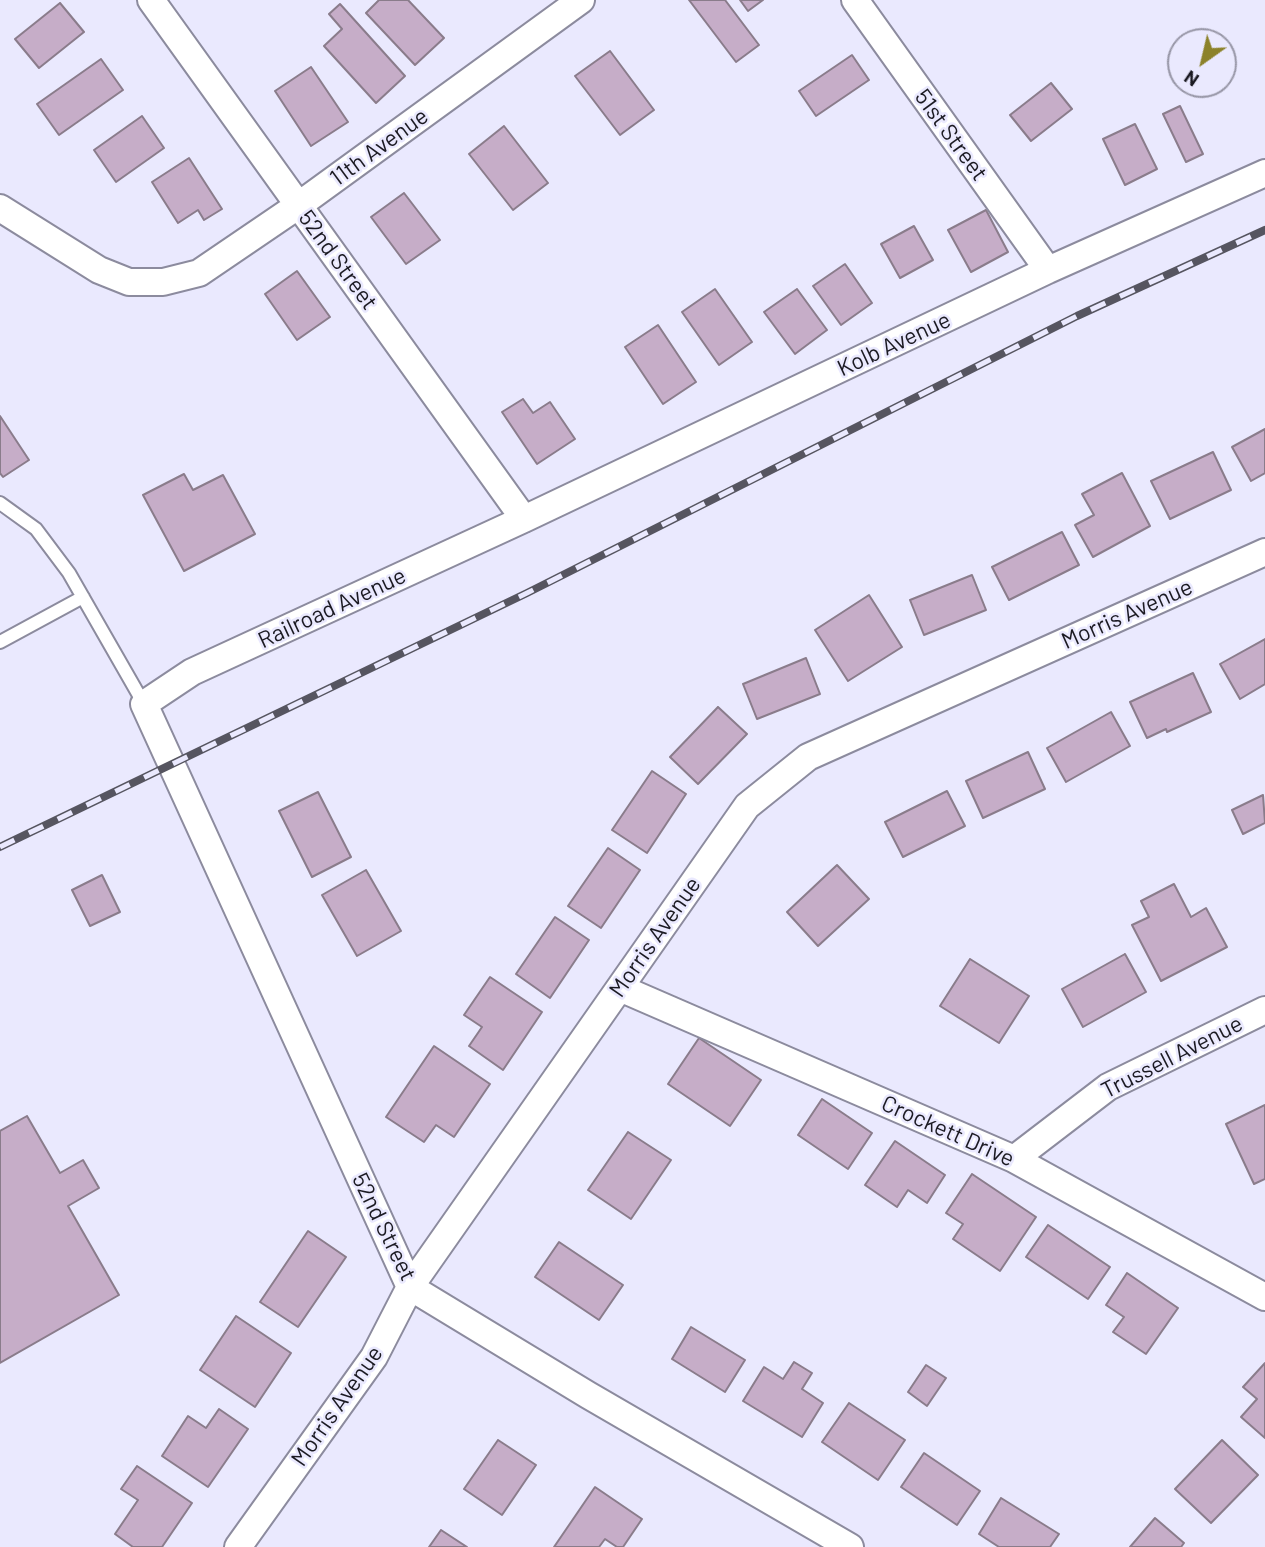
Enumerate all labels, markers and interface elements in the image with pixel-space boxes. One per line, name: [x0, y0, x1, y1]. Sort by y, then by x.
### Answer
north arrow: [1167, 28, 1237, 98]
text: N: [1179, 66, 1203, 92]
street label: 51st Street: [909, 84, 993, 186]
street label: 11th Avenue: [325, 102, 433, 192]
street label: 52nd Street: [293, 205, 383, 315]
street label: Kolb Avenue: [833, 306, 955, 382]
street label: Railroad Avenue: [254, 562, 410, 654]
street label: Morris Avenue: [1057, 573, 1197, 655]
street label: Morris Avenue: [603, 872, 707, 1002]
street label: Trussell Avenue: [1097, 1010, 1247, 1104]
street label: Crockett Drive: [877, 1089, 1019, 1173]
street label: 52nd Street: [346, 1169, 422, 1285]
street label: Morris Avenue: [285, 1341, 389, 1471]

